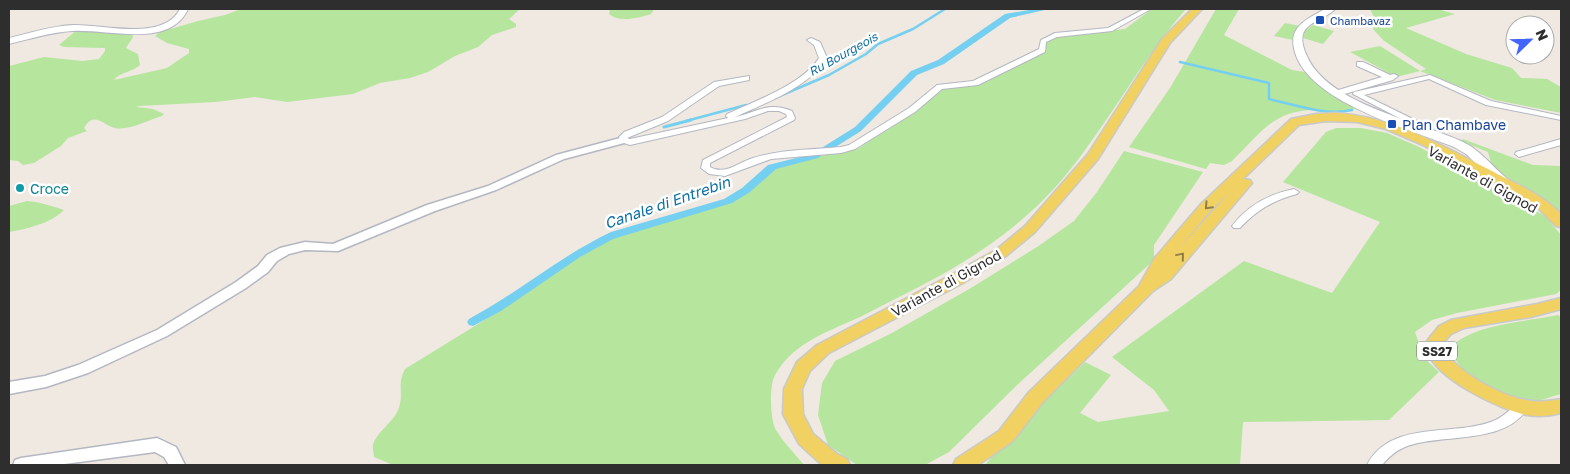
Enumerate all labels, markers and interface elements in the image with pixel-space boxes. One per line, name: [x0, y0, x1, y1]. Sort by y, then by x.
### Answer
marker: Chambavaz: [1314, 14, 1326, 26]
place label: Chambavaz: [1330, 14, 1391, 27]
north arrow: [1505, 15, 1555, 65]
text: N: [1533, 27, 1552, 43]
water label: Ru Bourgeois: [806, 29, 881, 79]
place label: Plan Chambave: [1402, 116, 1506, 133]
marker: Plan Chambave: [1386, 118, 1398, 130]
street label: Variante di Gignod: [1425, 142, 1541, 216]
water label: Canale di Entrebin: [602, 172, 733, 232]
place label: Croce: [30, 180, 69, 197]
marker: Croce: [14, 182, 26, 194]
one-way arrow: [1205, 200, 1214, 209]
street label: Variante di Gignod: [888, 246, 1004, 320]
one-way arrow: [1176, 253, 1185, 262]
road number: SS27: [1417, 342, 1457, 361]

